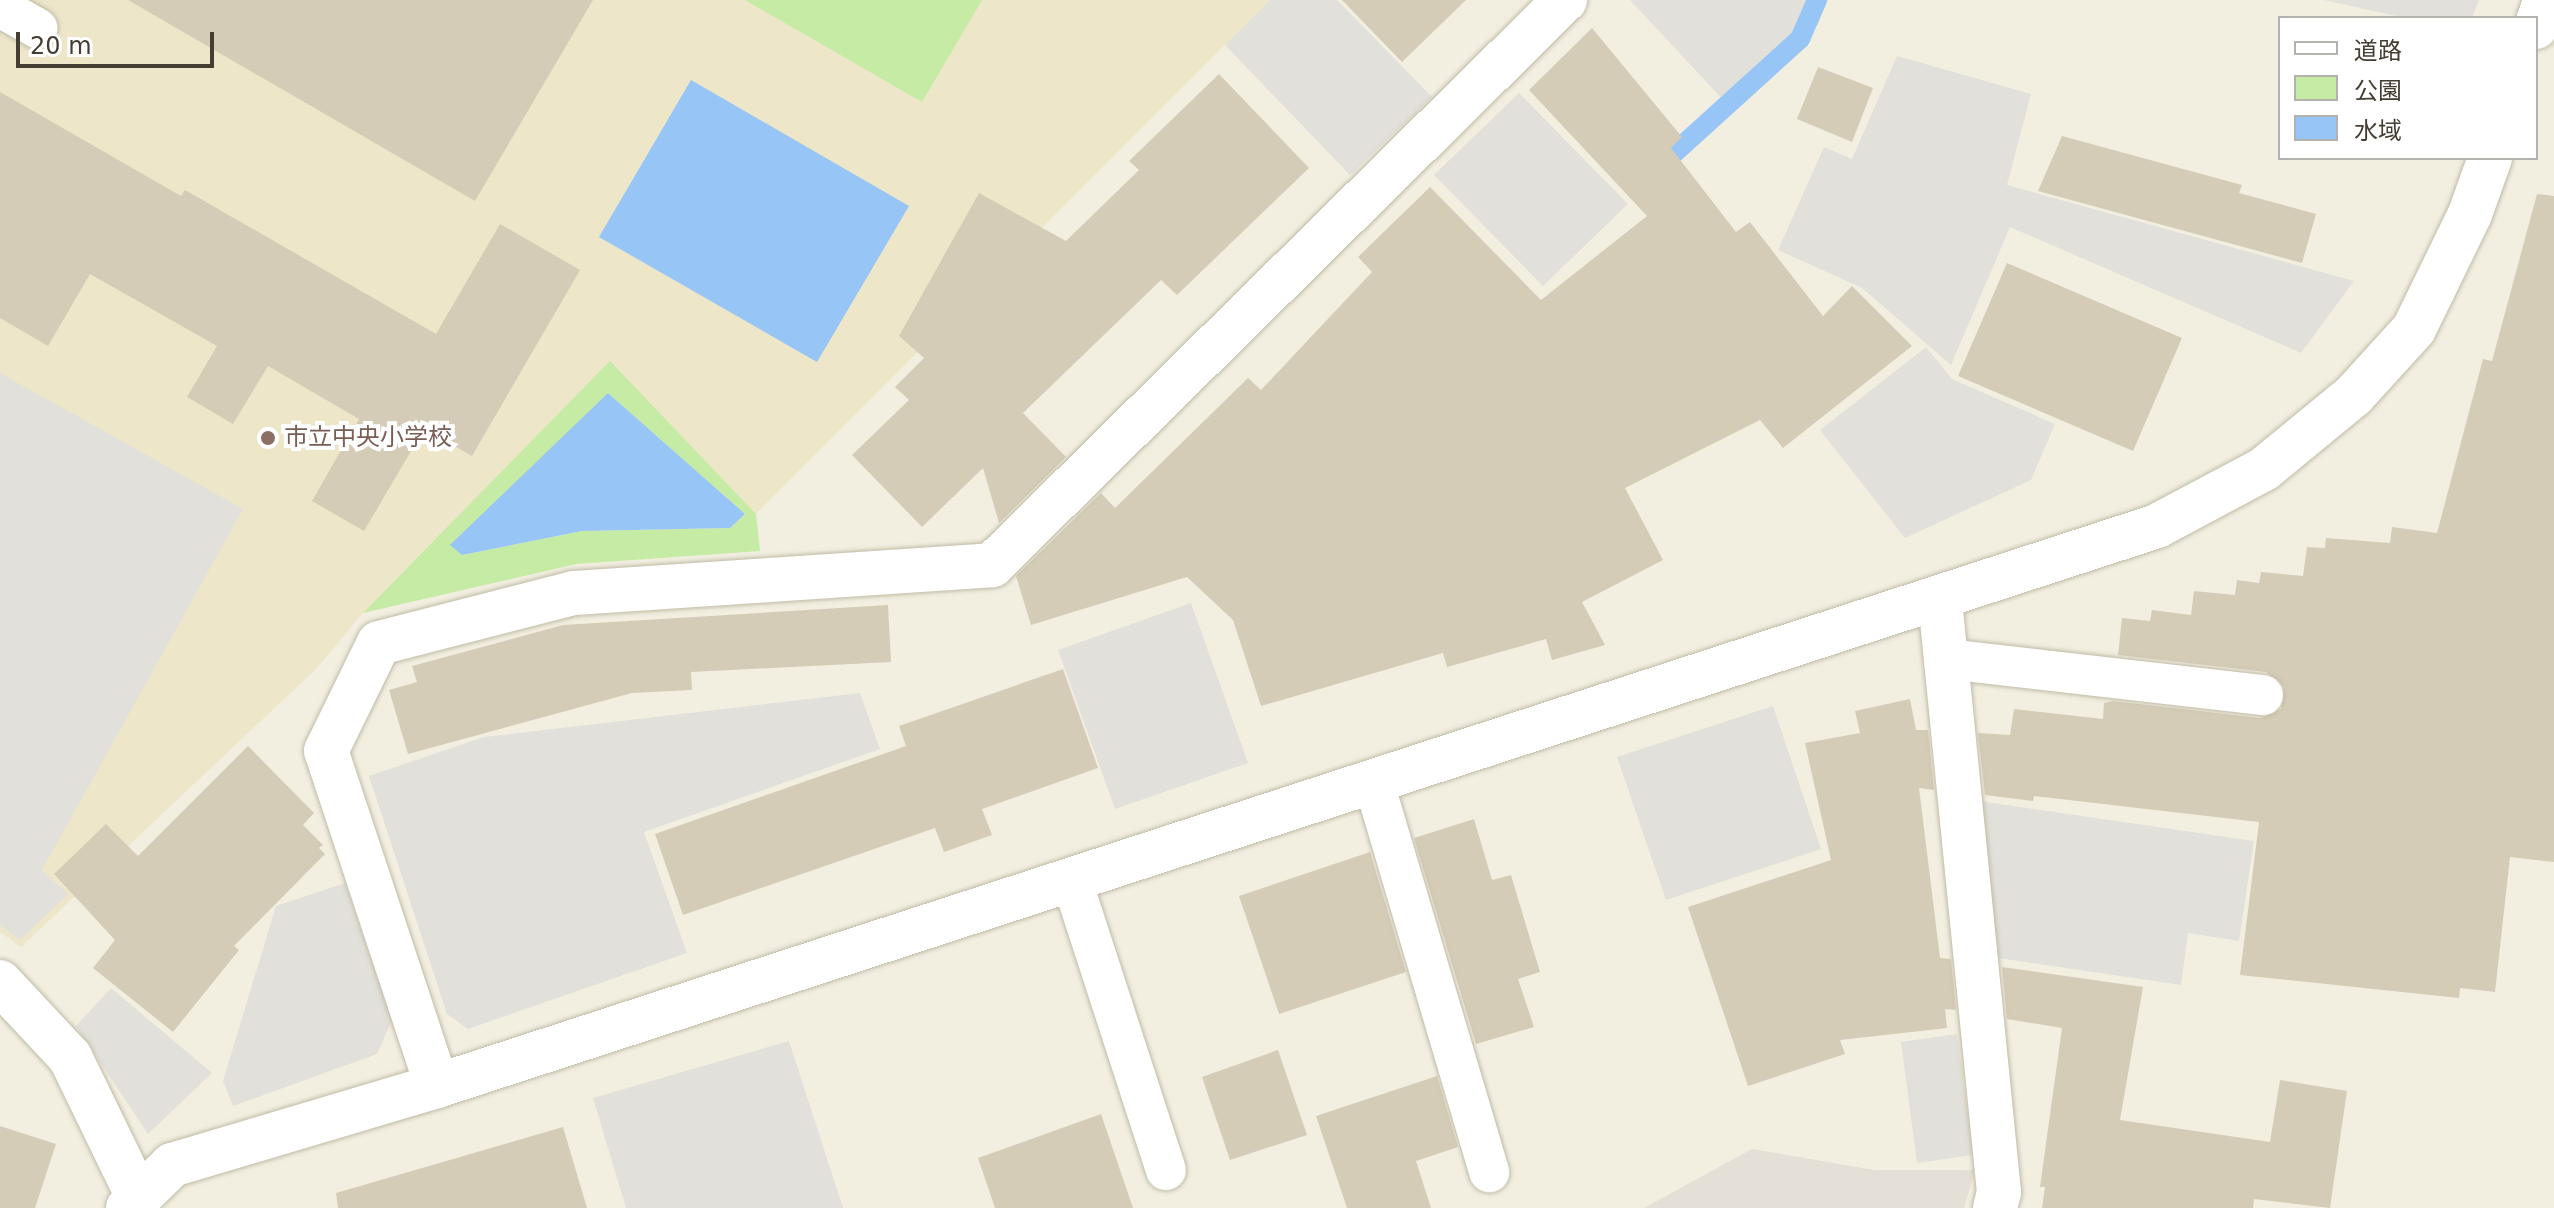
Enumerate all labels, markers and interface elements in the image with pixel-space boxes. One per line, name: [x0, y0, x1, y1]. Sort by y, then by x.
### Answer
scale bar: [20, 16, 218, 66]
legend: [2278, 16, 2538, 160]
text: 20 m: [30, 32, 92, 60]
text: 道路: [2354, 37, 2402, 65]
text: 公園: [2354, 77, 2402, 105]
text: 水域: [2354, 117, 2402, 145]
place label: 市立中央小学校: [284, 424, 452, 452]
marker: 市立中央小学校: [259, 429, 277, 447]

